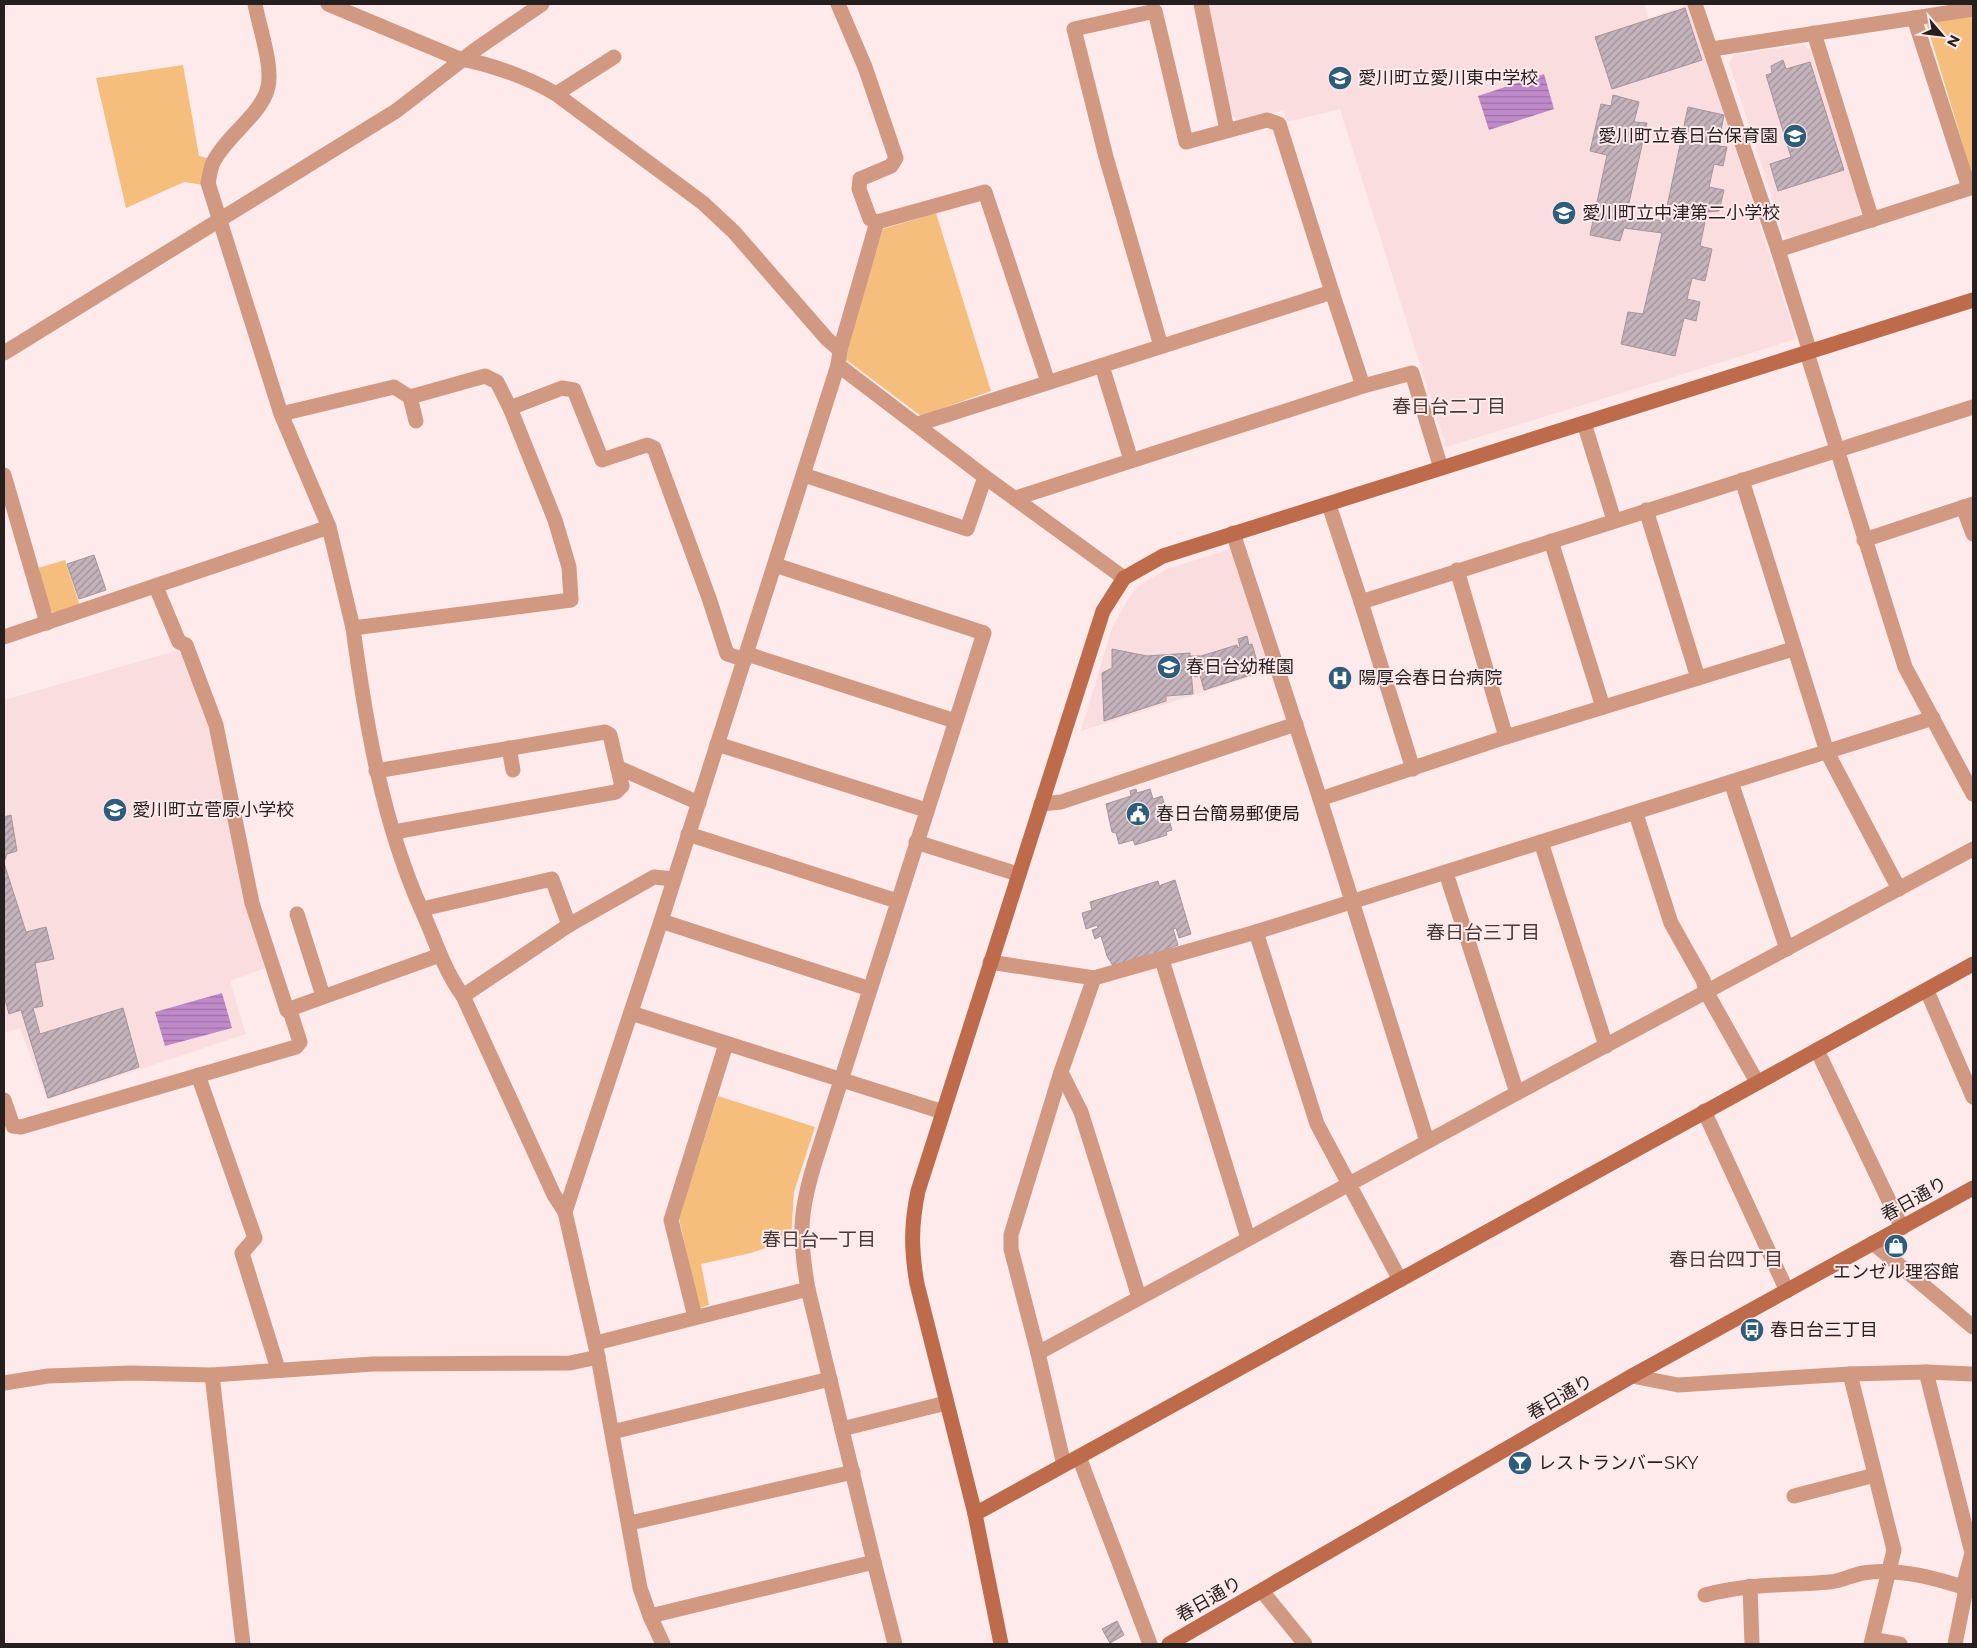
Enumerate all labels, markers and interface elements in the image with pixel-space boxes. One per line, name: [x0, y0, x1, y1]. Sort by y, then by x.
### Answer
north arrow: [1917, 10, 1967, 60]
text: N: [1943, 32, 1964, 50]
school or university icon: 愛川町立愛川東中学校: [1327, 65, 1353, 91]
place label: 愛川町立愛川東中学校: [1358, 67, 1538, 89]
school or university icon: 愛川町立春日台保育園: [1782, 123, 1808, 149]
place label: 愛川町立春日台保育園: [1598, 125, 1778, 147]
school or university icon: 愛川町立中津第二小学校: [1551, 200, 1577, 226]
place label: 愛川町立中津第二小学校: [1582, 202, 1780, 224]
district label: 春日台二丁目: [1392, 395, 1506, 418]
school or university icon: 春日台幼稚園: [1156, 654, 1182, 680]
place label: 春日台幼稚園: [1186, 656, 1294, 678]
hospital icon: 陽厚会春日台病院: [1327, 665, 1353, 691]
place label: 陽厚会春日台病院: [1358, 667, 1502, 689]
school or university icon: 愛川町立菅原小学校: [102, 797, 128, 823]
place label: 愛川町立菅原小学校: [132, 799, 294, 821]
public building icon: 春日台簡易郵便局: [1125, 801, 1151, 827]
place label: 春日台簡易郵便局: [1156, 803, 1300, 825]
district label: 春日台三丁目: [1426, 921, 1540, 944]
street label: 春日通り: [1877, 1172, 1951, 1226]
district label: 春日台一丁目: [762, 1228, 876, 1251]
shop icon: エンゼル理容館: [1883, 1233, 1909, 1259]
district label: 春日台四丁目: [1669, 1248, 1783, 1271]
place label: エンゼル理容館: [1833, 1261, 1959, 1283]
bus stop icon: 春日台三丁目: [1739, 1317, 1765, 1343]
place label: 春日台三丁目: [1770, 1319, 1878, 1341]
street label: 春日通り: [1523, 1369, 1597, 1425]
bar icon: レストランバーSKY: [1507, 1450, 1533, 1476]
place label: レストランバーSKY: [1538, 1452, 1699, 1474]
street label: 春日通り: [1172, 1571, 1246, 1627]

